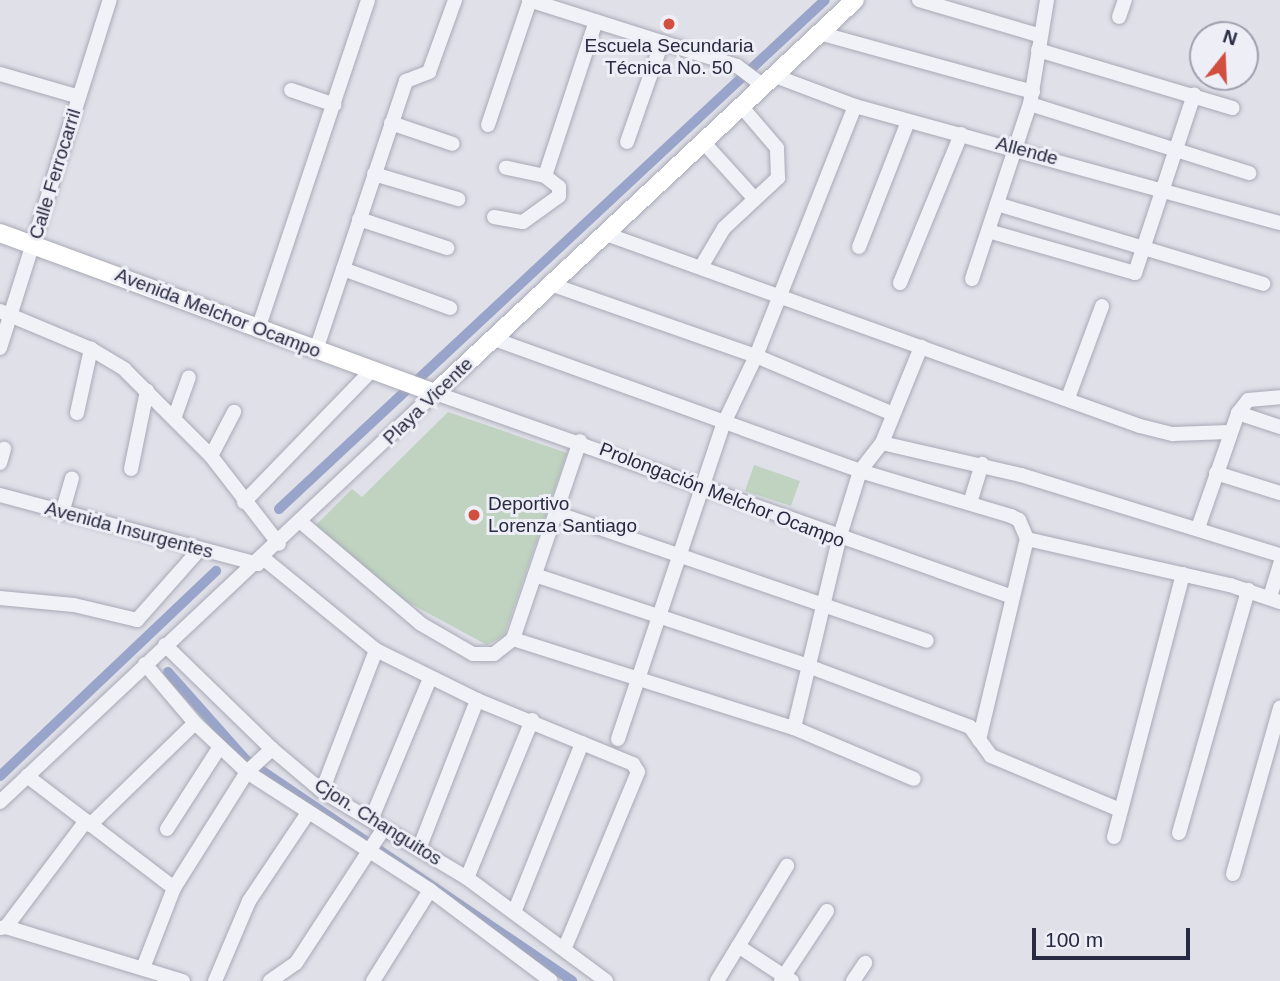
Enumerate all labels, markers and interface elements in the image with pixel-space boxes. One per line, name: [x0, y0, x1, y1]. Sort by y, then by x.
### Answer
marker: Escuela Secundaria Técnica No. 50: [661, 16, 677, 32]
north arrow: [1189, 21, 1259, 91]
text: N: [1220, 25, 1240, 50]
place label: Escuela Secundaria Técnica No. 50: [585, 35, 753, 79]
street label: Calle Ferrocarril: [24, 106, 86, 242]
street label: Allende: [993, 132, 1061, 170]
street label: Avenida Melchor Ocampo: [112, 263, 324, 363]
street label: Playa Vicente: [378, 353, 478, 449]
street label: Prolongación Melchor Ocampo: [596, 438, 848, 552]
place label: Deportivo Lorenza Santiago: [488, 493, 637, 537]
street label: Avenida Insurgentes: [43, 497, 215, 563]
marker: Deportivo Lorenza Santiago: [466, 507, 482, 523]
street label: Cjon. Changuitos: [310, 774, 446, 870]
scale bar: [1035, 914, 1192, 958]
text: 100 m: [1045, 928, 1103, 951]

